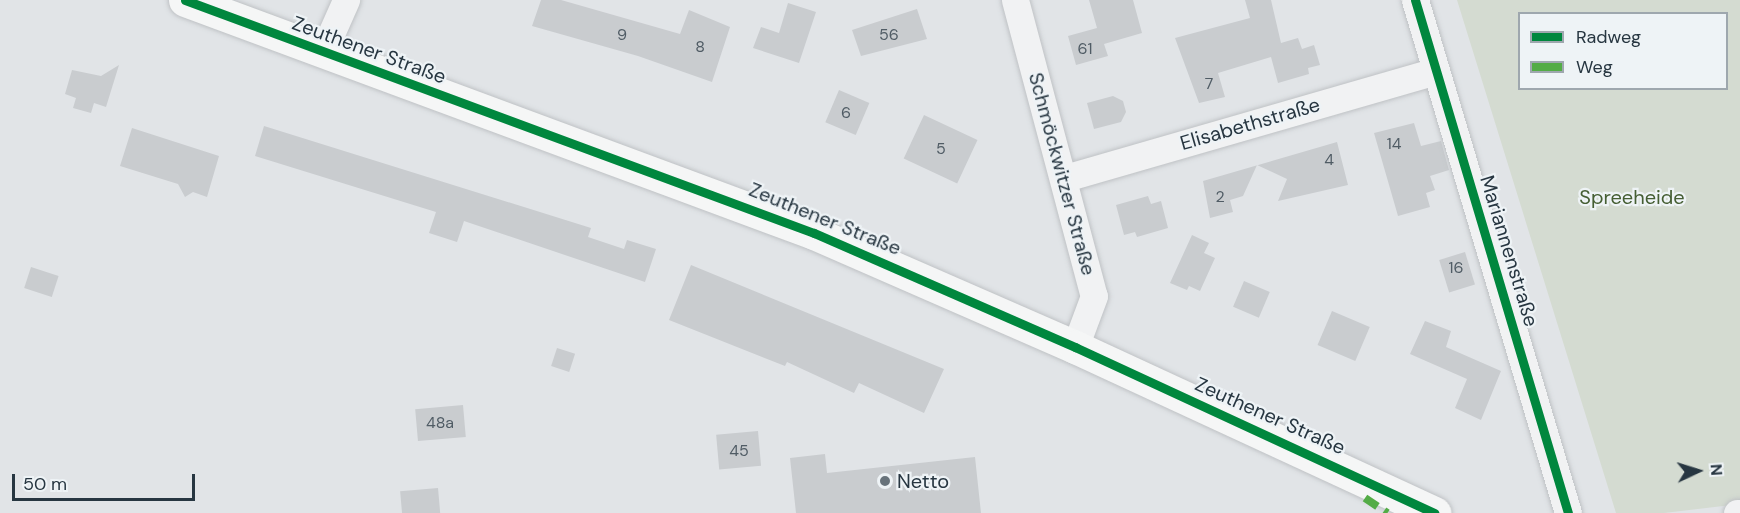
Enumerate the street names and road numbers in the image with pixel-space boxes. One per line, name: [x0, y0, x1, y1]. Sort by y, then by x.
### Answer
street label: Zeuthener Straße: [289, 11, 449, 89]
street label: Schmöckwitzer Straße: [1023, 70, 1101, 278]
street label: Elisabethstraße: [1177, 93, 1323, 155]
street label: Mariannenstraße: [1475, 173, 1543, 329]
street label: Zeuthener Straße: [745, 178, 905, 260]
street label: Zeuthener Straße: [1191, 372, 1349, 460]

